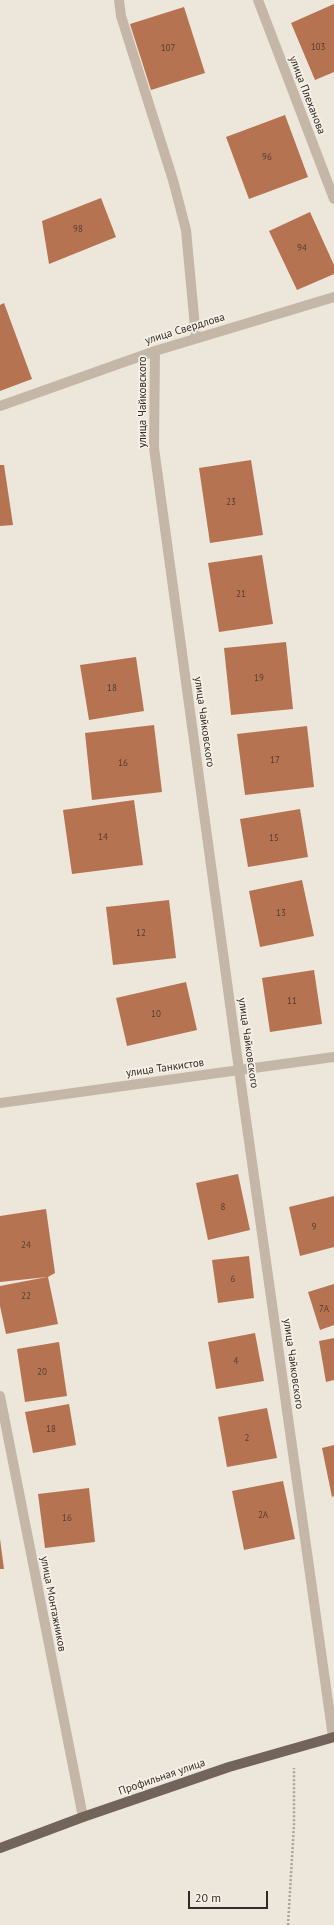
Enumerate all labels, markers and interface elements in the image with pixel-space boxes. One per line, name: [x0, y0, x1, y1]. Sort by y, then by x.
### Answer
house number: 103: [311, 42, 325, 52]
house number: 107: [161, 43, 175, 53]
street label: улица Плеханова: [286, 54, 328, 136]
house number: 96: [262, 152, 272, 162]
house number: 98: [73, 224, 83, 234]
house number: 94: [297, 243, 307, 253]
street label: улица Свердлова: [143, 311, 227, 347]
street label: улица Чайковского: [136, 356, 150, 448]
house number: 23: [226, 497, 236, 507]
house number: 21: [236, 589, 246, 599]
house number: 19: [254, 673, 264, 683]
street label: улица Чайковского: [191, 676, 217, 768]
house number: 18: [107, 683, 117, 693]
house number: 17: [270, 755, 280, 765]
house number: 16: [118, 758, 128, 768]
house number: 14: [98, 832, 108, 842]
house number: 15: [269, 833, 279, 843]
house number: 13: [276, 908, 286, 918]
house number: 12: [136, 928, 146, 938]
house number: 11: [287, 996, 297, 1006]
street label: улица Чайковского: [235, 997, 261, 1089]
house number: 10: [151, 1009, 161, 1019]
street label: улица Танкистов: [125, 1056, 205, 1080]
house number: 8: [221, 1202, 225, 1212]
house number: 9: [312, 1222, 316, 1232]
house number: 24: [21, 1240, 31, 1250]
house number: 6: [231, 1274, 235, 1284]
house number: 22: [21, 1291, 31, 1301]
house number: 7А: [319, 1304, 329, 1314]
street label: улица Чайковского: [280, 1318, 306, 1410]
house number: 4: [234, 1356, 238, 1366]
house number: 20: [37, 1367, 47, 1377]
house number: 18: [46, 1424, 56, 1434]
house number: 2: [245, 1433, 249, 1443]
house number: 2А: [258, 1510, 268, 1520]
house number: 16: [62, 1513, 72, 1523]
street label: улица Монтажников: [37, 1555, 69, 1653]
street label: Профильная улица: [117, 1756, 207, 1798]
scale bar: [190, 1883, 270, 1909]
text: 20 m: [195, 1890, 221, 1905]

